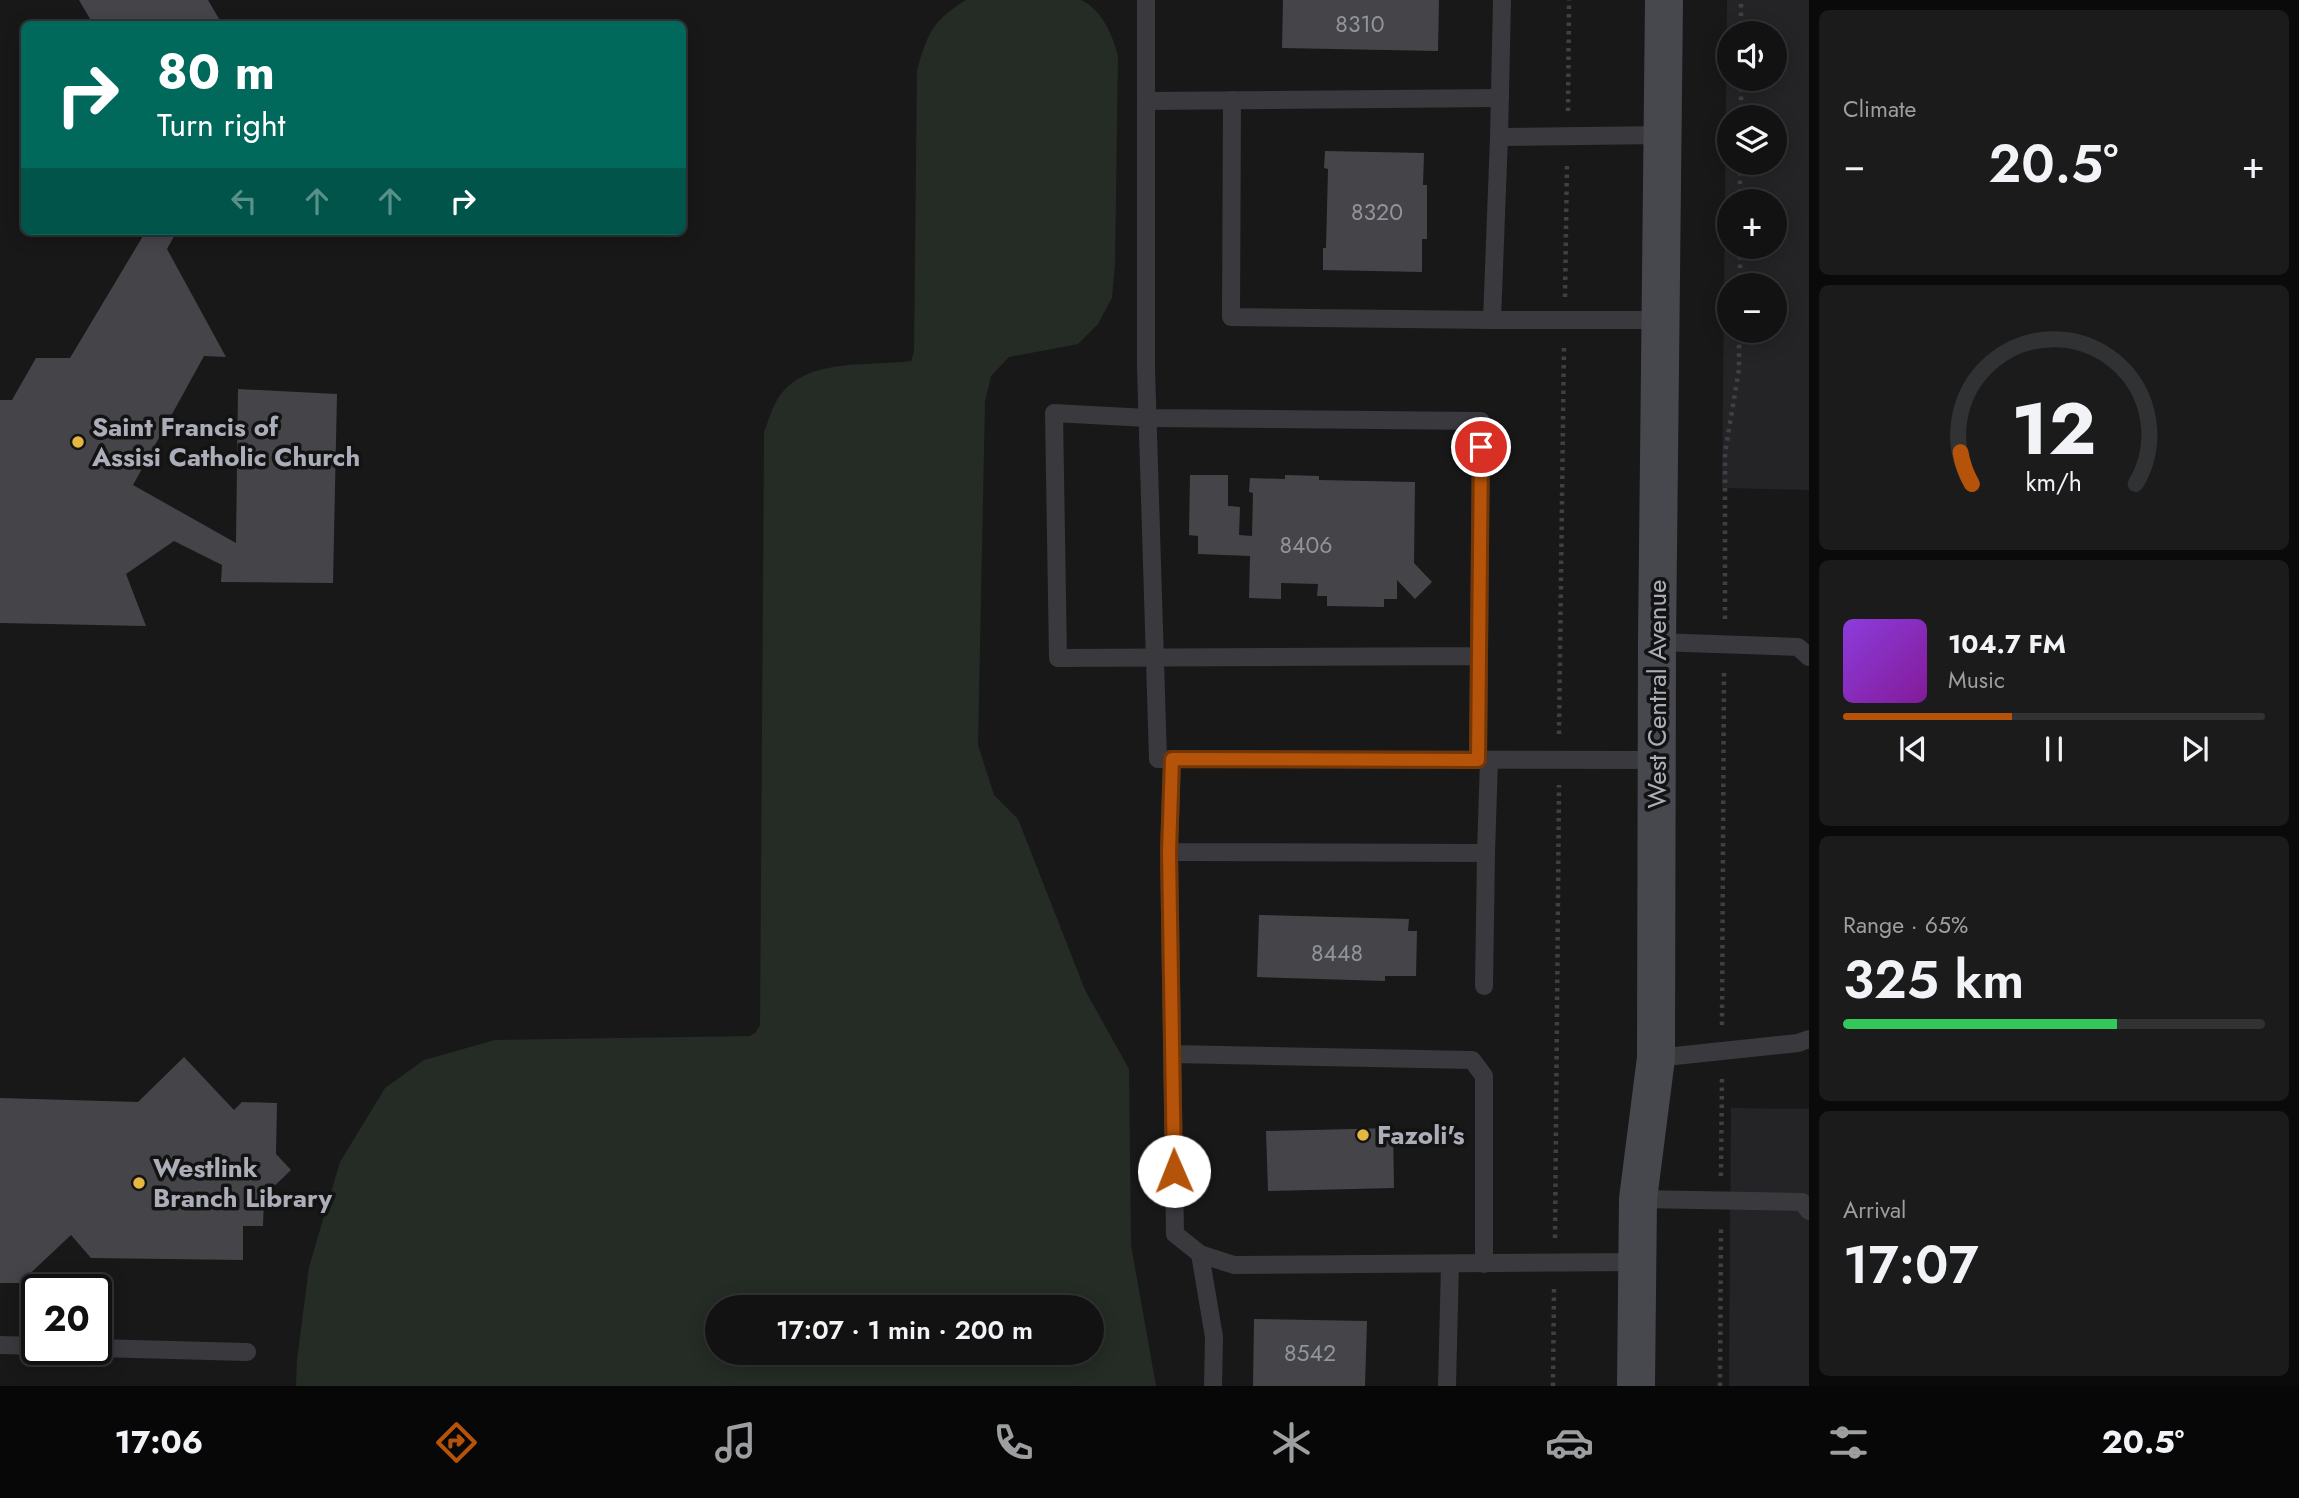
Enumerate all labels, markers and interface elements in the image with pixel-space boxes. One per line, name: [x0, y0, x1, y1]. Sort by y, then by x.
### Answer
house number: 8310: [1335, 7, 1385, 41]
map controls: [1717, 21, 1787, 343]
button: sound: [1717, 21, 1787, 91]
text: 80 m: [157, 37, 275, 107]
icon: right: [42, 49, 133, 140]
text: Climate: [1843, 92, 1916, 126]
text: Turn right: [157, 102, 286, 148]
button: layers: [1717, 105, 1787, 175]
text: 20.5°: [1989, 126, 2118, 202]
text: −: [1843, 137, 1865, 192]
text: +: [2242, 137, 2265, 192]
icon: left: [225, 182, 263, 220]
icon: ahead: [298, 182, 336, 220]
icon: ahead: [371, 182, 409, 220]
icon: right: [444, 182, 482, 220]
button: +: [1717, 189, 1787, 259]
house number: 8320: [1351, 195, 1403, 229]
button: −: [1717, 273, 1787, 343]
text: 12: [2012, 376, 2096, 481]
place label: Saint Francis of Assisi Catholic Church: [91, 408, 360, 476]
pin: [1451, 417, 1511, 477]
icon: arrive: [1462, 428, 1500, 466]
marker: Saint Francis of Assisi Catholic Church: [70, 434, 86, 450]
text: km/h: [2026, 464, 2082, 500]
house number: 8406: [1279, 528, 1333, 562]
street label: West Central Avenue: [1638, 580, 1676, 808]
text: 104.7 FM: [1948, 625, 2066, 663]
text: Music: [1948, 663, 2005, 697]
icon: previous: [1894, 730, 1932, 768]
icon: pause: [2035, 730, 2073, 768]
icon: next: [2176, 730, 2214, 768]
text: Range · 65%: [1843, 908, 1968, 942]
house number: 8448: [1311, 936, 1363, 970]
text: 325 km: [1843, 942, 2024, 1018]
place label: Fazoli's: [1377, 1116, 1465, 1154]
marker: Fazoli's: [1355, 1127, 1371, 1143]
position arrow: [1137, 1134, 1211, 1208]
place label: Westlink Branch Library: [153, 1149, 332, 1217]
marker: Westlink Branch Library: [131, 1175, 147, 1191]
text: Arrival: [1843, 1193, 1906, 1227]
text: 17:07: [1843, 1227, 1979, 1303]
speed limit sign: 20: [21, 1274, 112, 1365]
text: 17:07 · 1 min · 200 m: [776, 1311, 1033, 1349]
house number: 8542: [1284, 1336, 1336, 1370]
icon: directions: [432, 1418, 481, 1467]
icon: music: [711, 1418, 760, 1467]
icon: phone: [989, 1418, 1038, 1467]
icon: climate: [1267, 1418, 1316, 1467]
icon: car: [1545, 1418, 1594, 1467]
icon: filters: [1824, 1418, 1873, 1467]
text: 17:06: [115, 1419, 203, 1465]
text: 20.5°: [2102, 1419, 2184, 1465]

